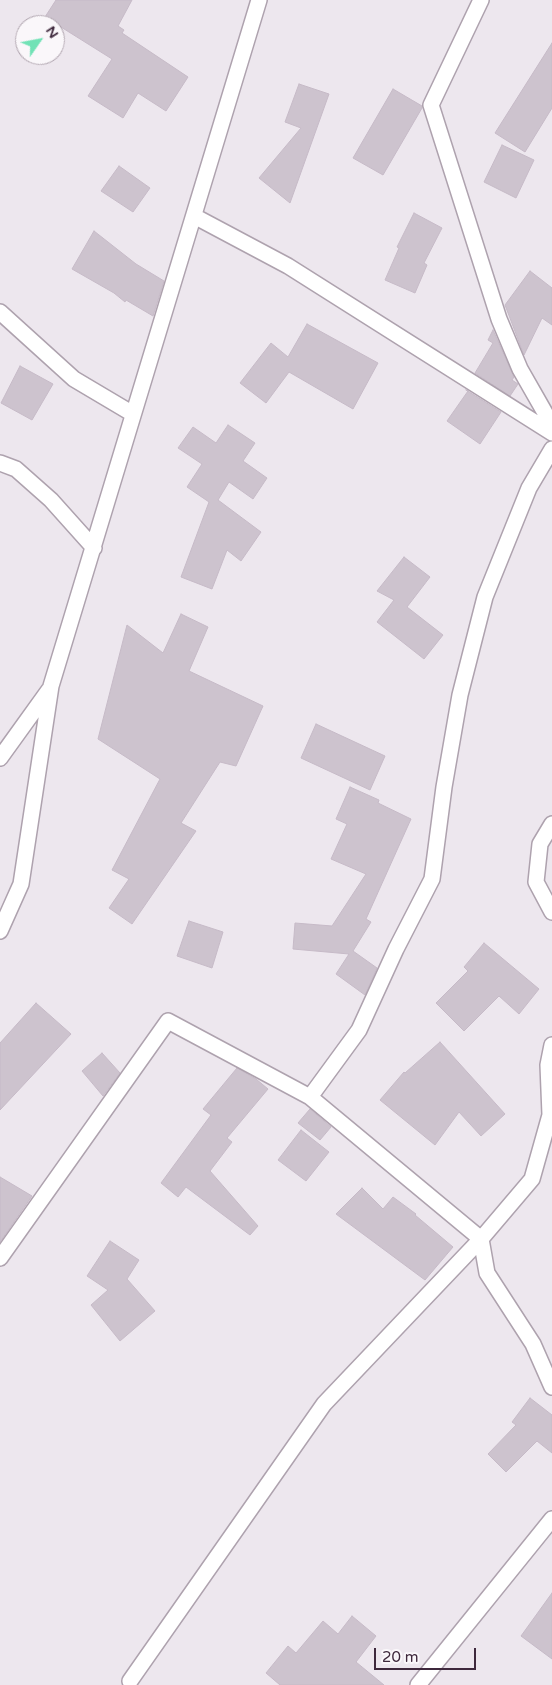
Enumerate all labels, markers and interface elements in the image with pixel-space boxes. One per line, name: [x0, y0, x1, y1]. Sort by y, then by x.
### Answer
north arrow: [15, 15, 65, 65]
text: N: [42, 23, 62, 41]
scale bar: [377, 1638, 480, 1670]
text: 20 m: [382, 1648, 419, 1666]

